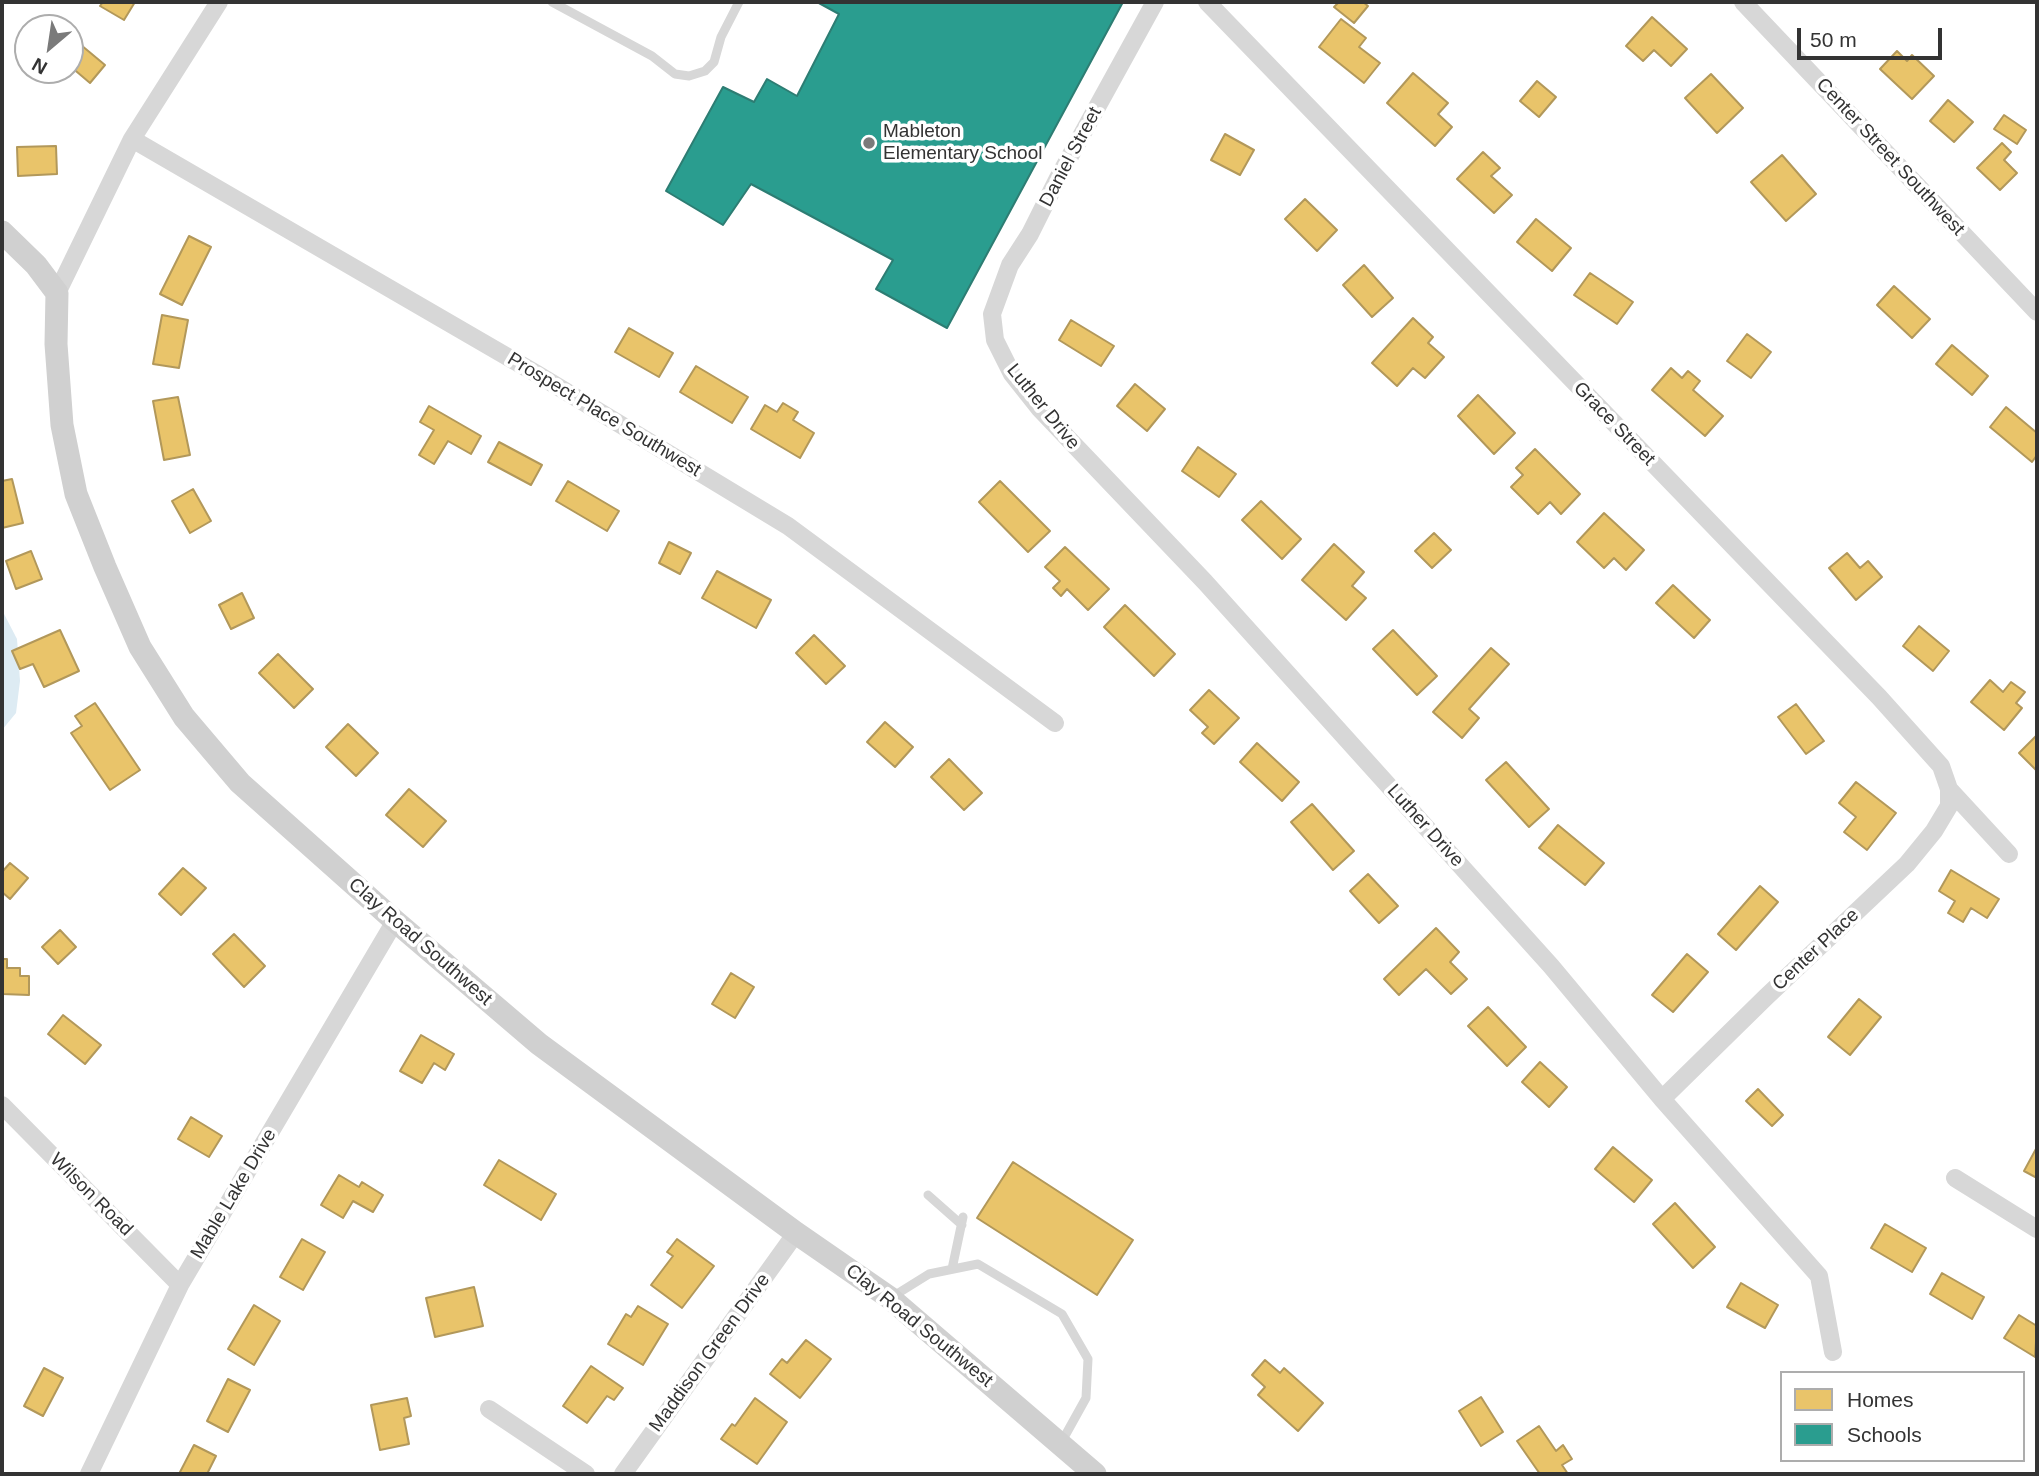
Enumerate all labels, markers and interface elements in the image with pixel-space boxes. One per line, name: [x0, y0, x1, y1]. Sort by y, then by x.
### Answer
north arrow: [14, 14, 84, 84]
scale bar: [1801, 14, 1946, 58]
text: 50 m: [1810, 28, 1857, 51]
text: N: [28, 54, 51, 79]
street label: Center Street Southwest: [1811, 74, 1969, 240]
street label: Daniel Street: [1035, 103, 1107, 211]
place label: Mableton Elementary School: [883, 121, 1042, 165]
marker: Mableton Elementary School: [861, 135, 877, 151]
street label: Prospect Place Southwest: [503, 348, 705, 482]
street label: Luther Drive: [1002, 360, 1084, 454]
street label: Grace Street: [1568, 377, 1660, 471]
street label: Luther Drive: [1382, 780, 1468, 872]
street label: Clay Road Southwest: [344, 873, 496, 1011]
street label: Center Place: [1768, 904, 1864, 996]
street label: Mable Lake Drive: [186, 1125, 282, 1263]
street label: Wilson Road: [45, 1149, 137, 1241]
street label: Clay Road Southwest: [841, 1260, 997, 1392]
street label: Maddison Green Drive: [645, 1269, 775, 1437]
legend: [1780, 1371, 2025, 1462]
text: Homes: [1847, 1388, 1914, 1411]
text: Schools: [1847, 1423, 1922, 1446]

